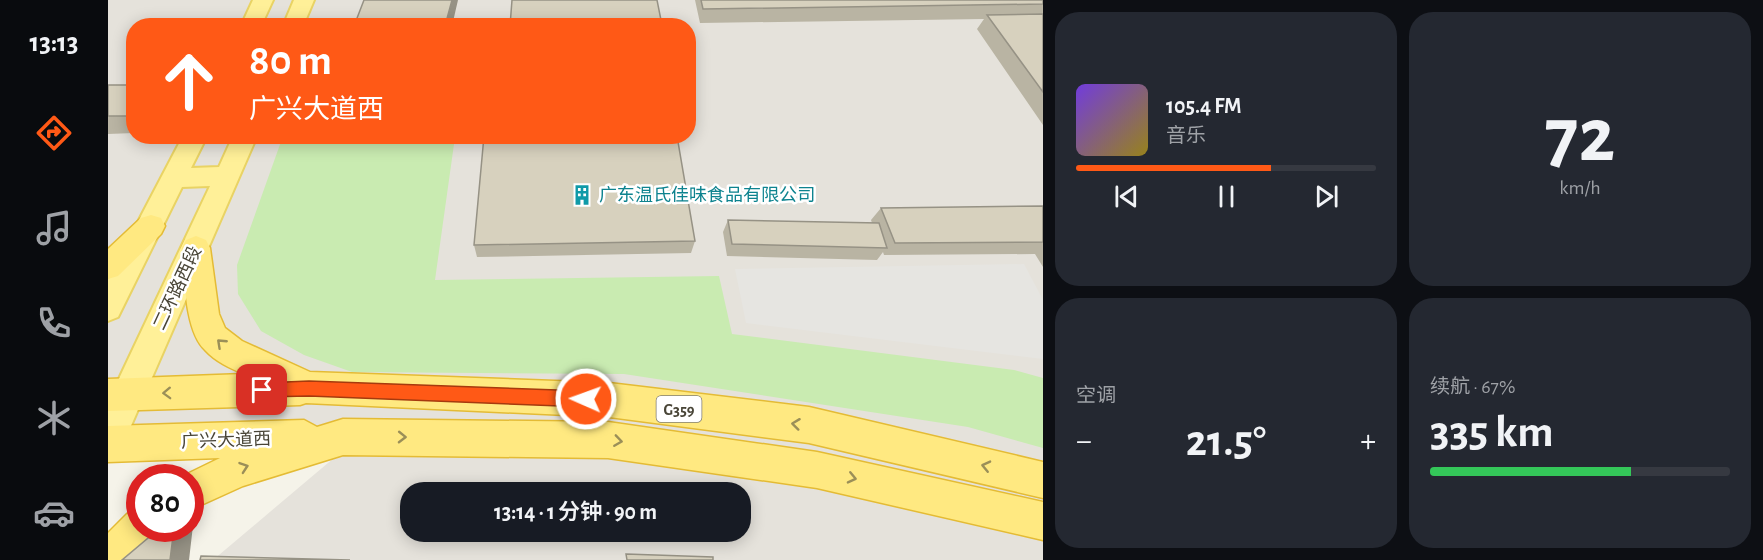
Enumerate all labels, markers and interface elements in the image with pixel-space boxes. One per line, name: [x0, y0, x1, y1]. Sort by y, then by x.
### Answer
text: 13:13: [30, 29, 78, 56]
text: 80 m: [249, 40, 332, 82]
icon: ahead: [150, 42, 228, 120]
text: 105.4 FM: [1166, 95, 1242, 117]
text: 广兴大道西: [249, 96, 384, 123]
text: 72: [1545, 98, 1615, 176]
icon: directions: [33, 112, 75, 154]
text: 音乐: [1166, 126, 1206, 146]
text: km/h: [1559, 178, 1601, 198]
icon: previous: [1110, 180, 1143, 213]
icon: pause: [1210, 180, 1243, 213]
icon: next: [1310, 180, 1343, 213]
building icon: 广东温氏佳味食品有限公司: [570, 183, 594, 207]
place label: 广东温氏佳味食品有限公司: [599, 185, 815, 205]
icon: music: [33, 207, 75, 249]
street label: 二环路西段: [149, 243, 205, 333]
icon: phone: [33, 302, 75, 344]
one-way arrow: [217, 339, 227, 350]
pin: [236, 364, 287, 415]
position arrow: [554, 367, 618, 431]
icon: arrive: [245, 373, 278, 406]
text: 续航 · 67%: [1430, 377, 1515, 397]
text: 空调: [1076, 386, 1116, 406]
one-way arrow: [163, 387, 172, 400]
road number: G359: [656, 396, 702, 422]
icon: climate: [33, 397, 75, 439]
text: 335 km: [1430, 410, 1554, 455]
one-way arrow: [791, 418, 800, 430]
text: 21.5°: [1186, 419, 1266, 464]
text: −: [1076, 425, 1092, 458]
text: +: [1360, 425, 1376, 458]
street label: 广兴大道西: [181, 428, 271, 452]
one-way arrow: [397, 431, 406, 443]
one-way arrow: [613, 435, 622, 447]
one-way arrow: [981, 460, 991, 473]
one-way arrow: [238, 462, 249, 475]
speed limit sign: 80: [126, 464, 204, 542]
one-way arrow: [846, 471, 856, 484]
icon: car: [33, 492, 75, 534]
text: 13:14 · 1 分钟 · 90 m: [494, 501, 657, 523]

